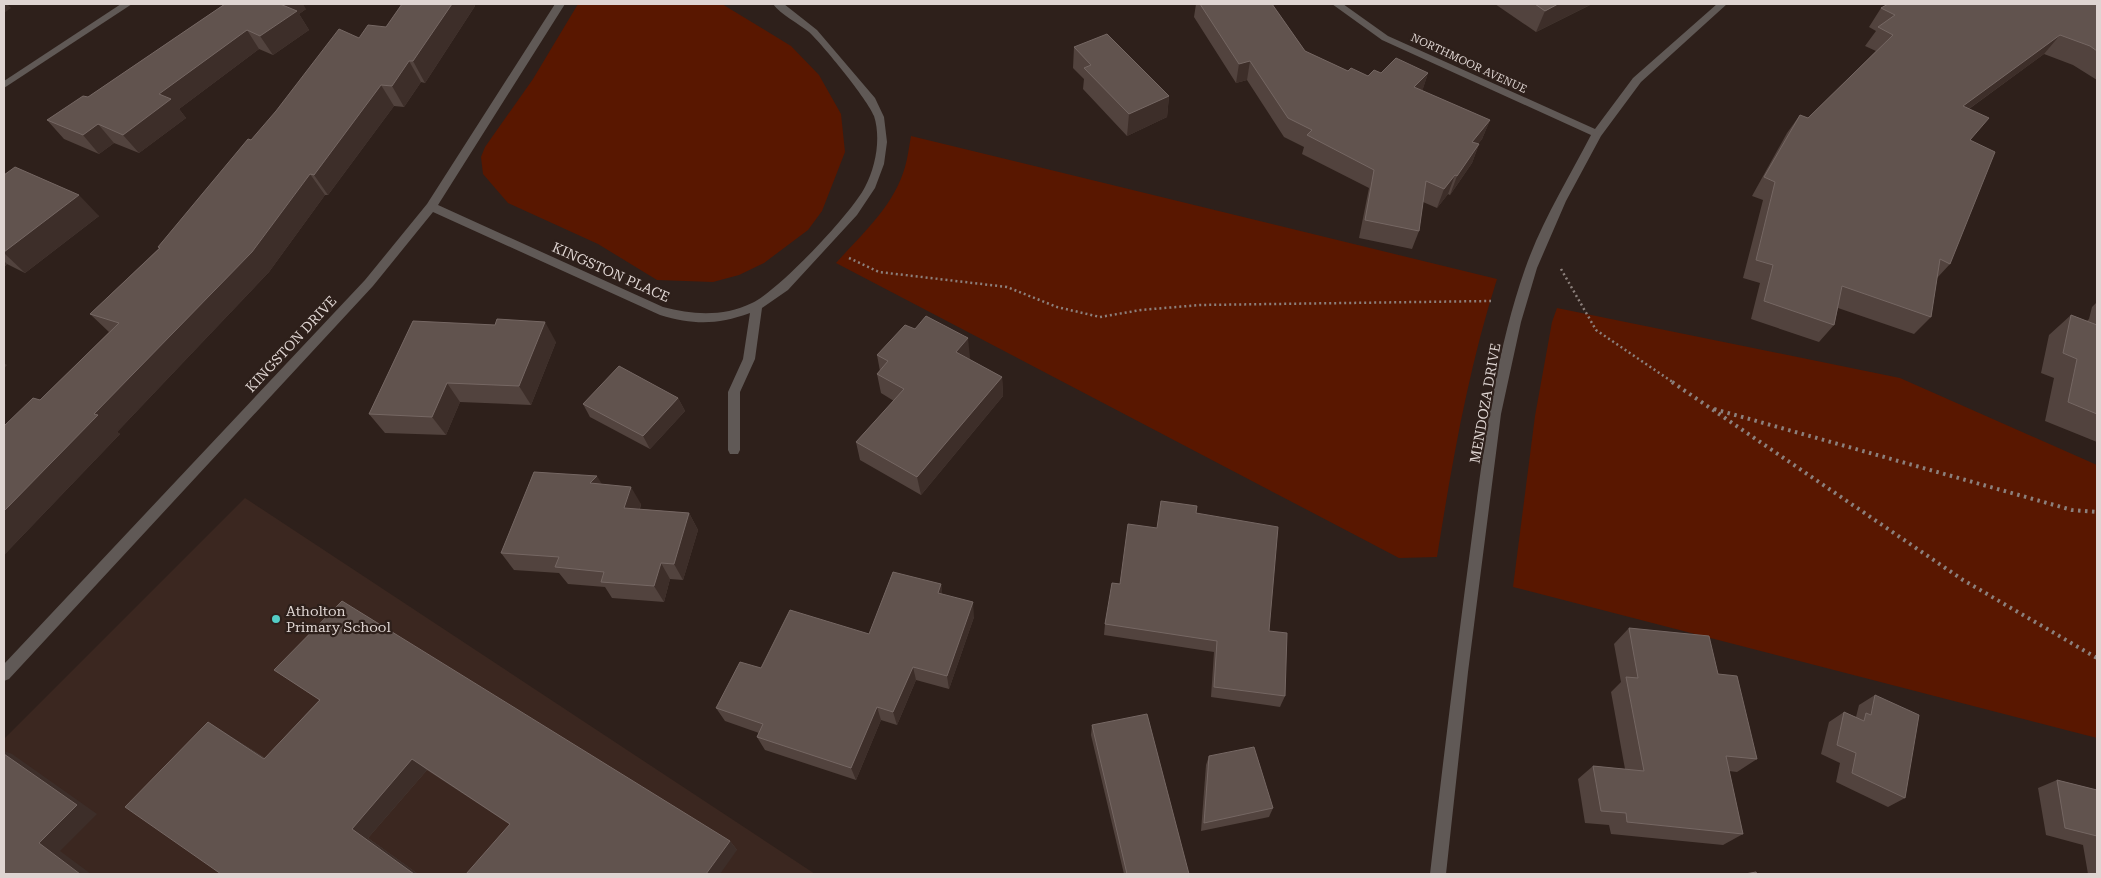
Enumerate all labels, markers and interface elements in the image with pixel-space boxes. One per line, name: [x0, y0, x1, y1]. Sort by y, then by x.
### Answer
street label: NORTHMOOR AVENUE: [1409, 31, 1529, 96]
street label: KINGSTON PLACE: [550, 239, 672, 305]
street label: KINGSTON DRIVE: [242, 293, 340, 395]
street label: MENDOZA DRIVE: [1467, 342, 1503, 464]
place label: Atholton Primary School: [286, 603, 391, 635]
marker: Atholton Primary School: [270, 613, 282, 625]

